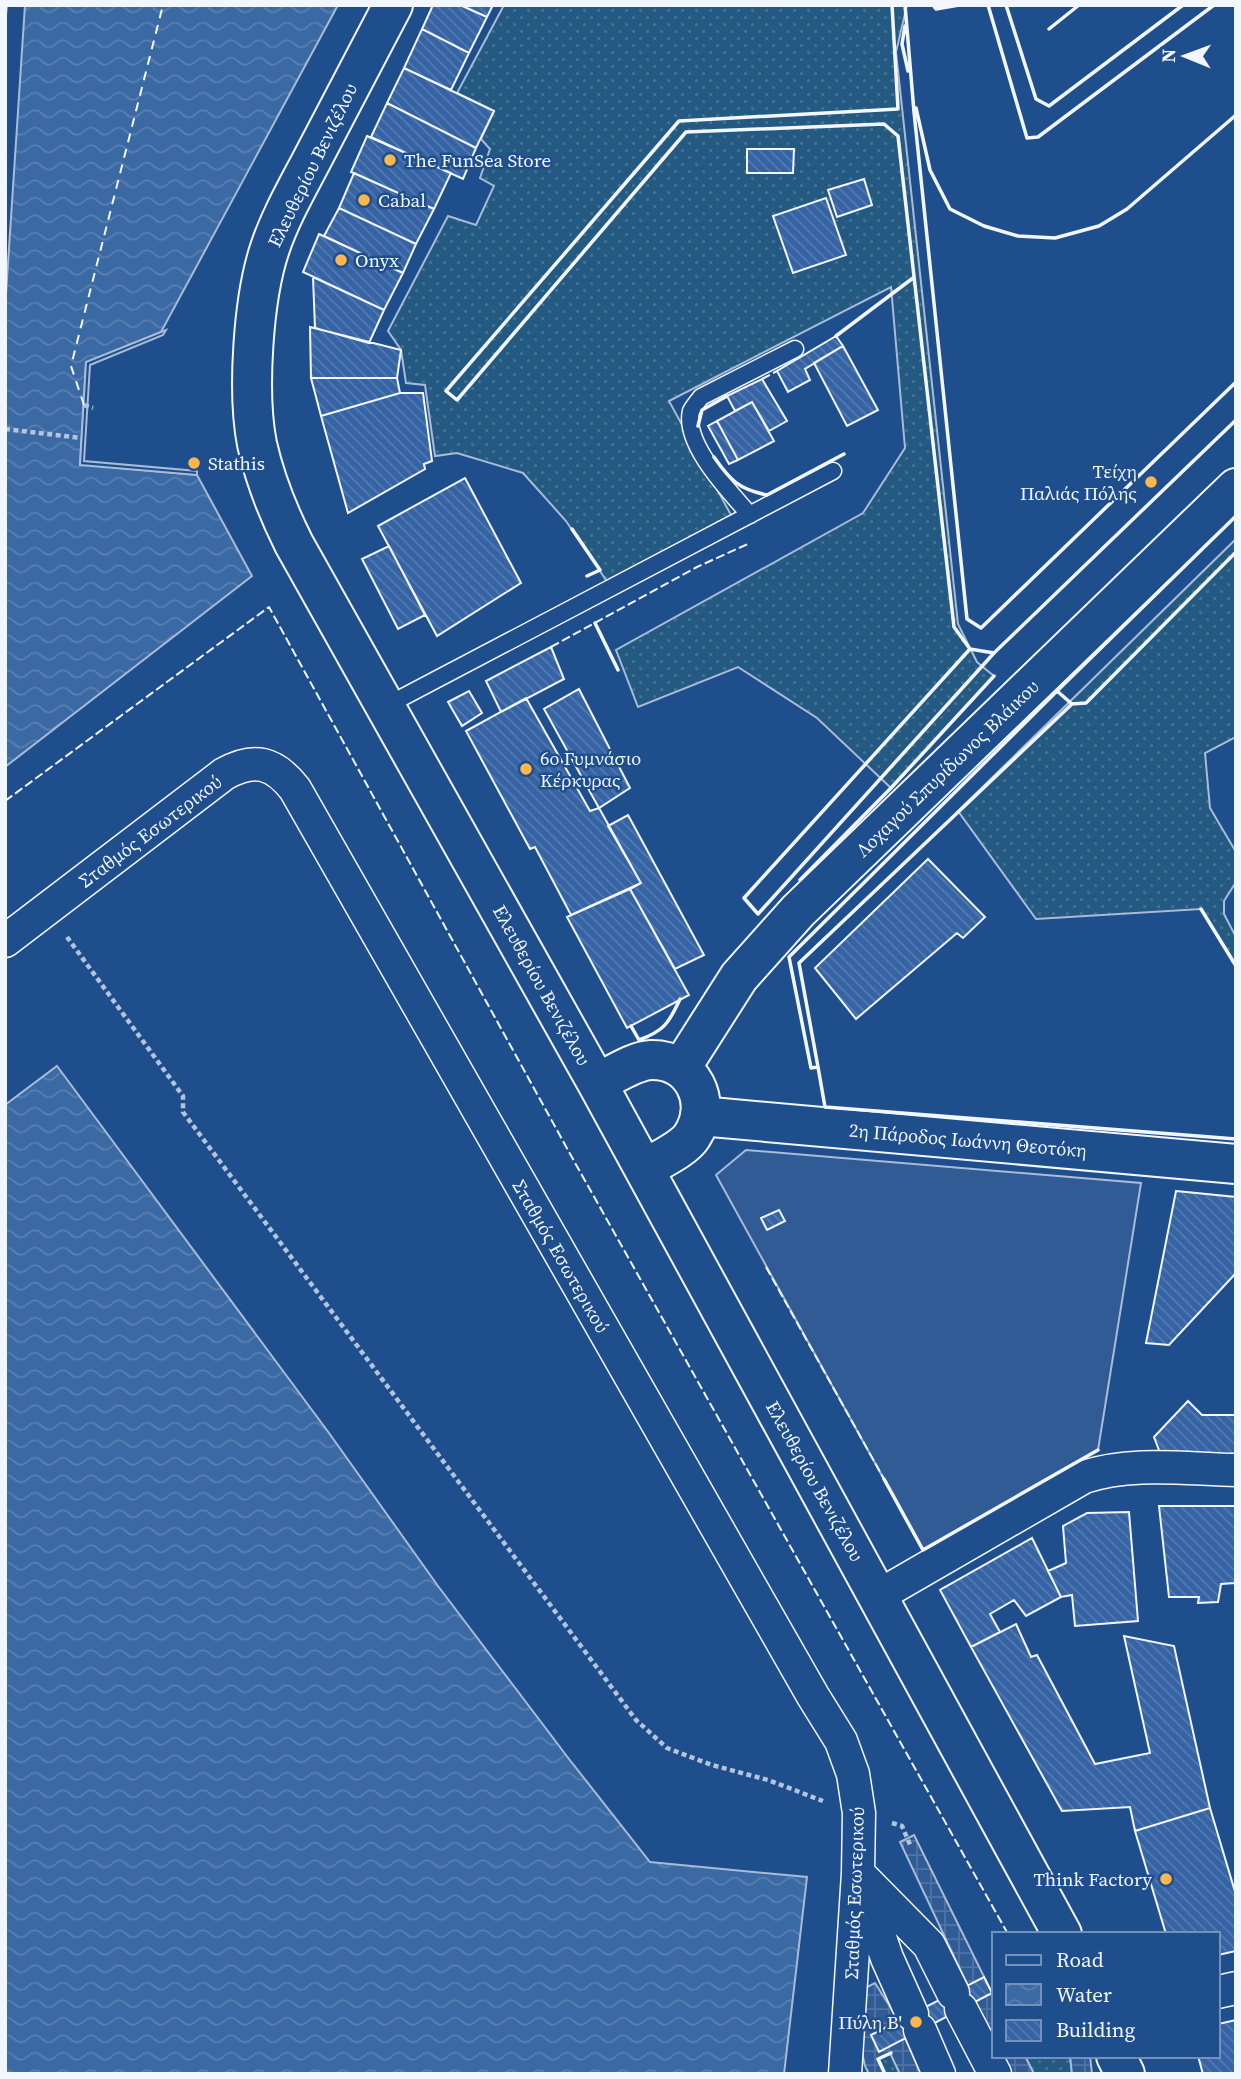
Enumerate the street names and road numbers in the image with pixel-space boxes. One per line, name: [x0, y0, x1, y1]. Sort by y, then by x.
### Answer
street label: Ελευθερίου Βενιζέλου: [261, 78, 363, 251]
street label: Λοχαγού Σπυρίδωνος Βλάικου: [850, 673, 1044, 863]
street label: Σταθμός Εσωτερικού: [73, 769, 227, 893]
street label: Ελευθερίου Βενιζέλου: [487, 900, 597, 1070]
street label: 2η Πάροδος Ιωάννη Θεοτόκη: [848, 1117, 1088, 1163]
street label: Σταθμός Εσωτερικού: [507, 1175, 615, 1337]
street label: Ελευθερίου Βενιζέλου: [760, 1396, 870, 1566]
street label: Σταθμός Εσωτερικού: [838, 1806, 870, 1980]

